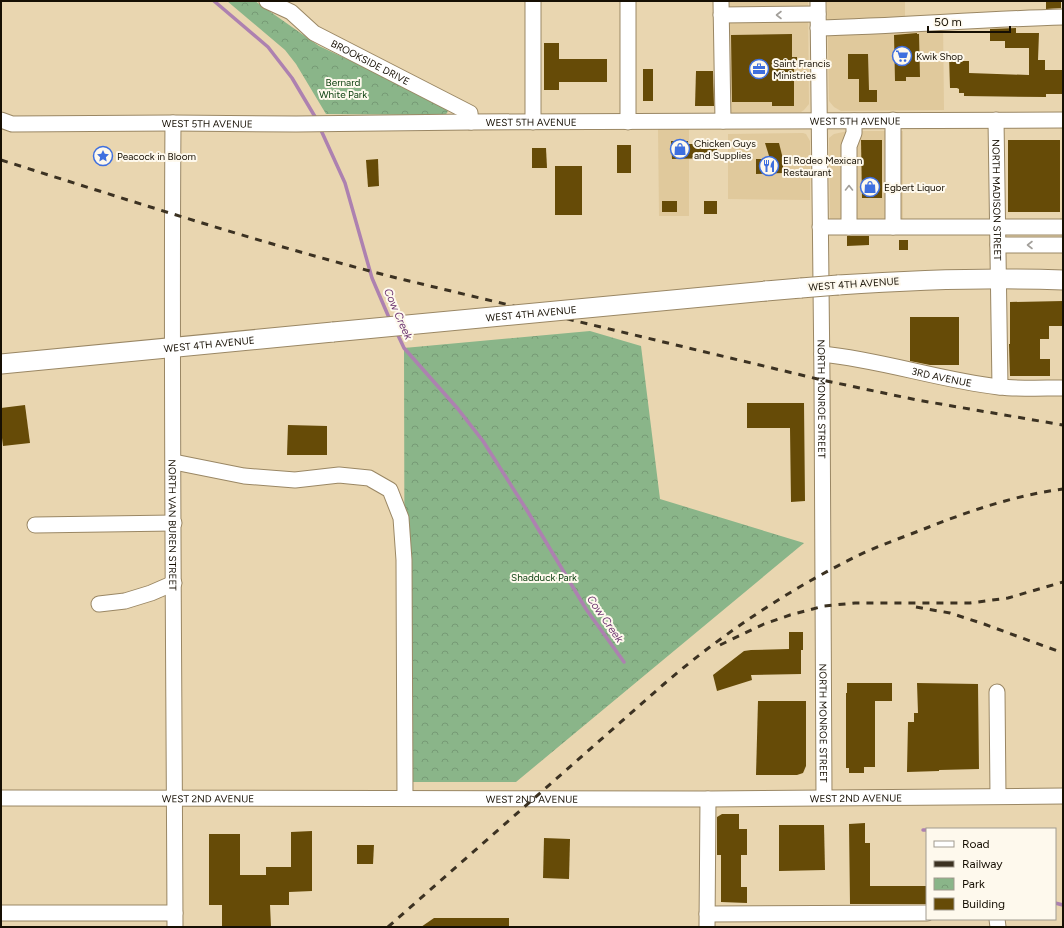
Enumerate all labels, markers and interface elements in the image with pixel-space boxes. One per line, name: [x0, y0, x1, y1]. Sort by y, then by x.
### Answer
scale bar: [928, 8, 1010, 34]
one-way arrow: [776, 11, 782, 19]
text: 50 m: [934, 15, 962, 29]
street label: BROOKSIDE DRIVE: [329, 36, 412, 88]
supermarket icon: Kwik Shop: [891, 45, 913, 67]
place label: Kwik Shop: [916, 50, 963, 63]
place label: Saint Francis Ministries: [773, 57, 831, 82]
office icon: Saint Francis Ministries: [748, 58, 770, 80]
park label: Bernard White Park: [319, 76, 367, 101]
street label: WEST 5TH AVENUE: [810, 114, 901, 127]
street label: WEST 5TH AVENUE: [486, 115, 577, 128]
street label: WEST 5TH AVENUE: [162, 116, 253, 130]
place label: Chicken Guys and Supplies: [694, 137, 756, 162]
shop icon: Chicken Guys and Supplies: [669, 138, 691, 160]
street label: NORTH MADISON STREET: [990, 139, 1005, 261]
place icon: Peacock in Bloom: [92, 145, 114, 167]
place label: Peacock in Bloom: [117, 150, 196, 163]
place label: El Rodeo Mexican Restaurant: [783, 154, 863, 179]
restaurant icon: El Rodeo Mexican Restaurant: [758, 155, 780, 177]
shop icon: Egbert Liquor: [859, 176, 881, 198]
place label: Egbert Liquor: [884, 181, 945, 194]
one-way arrow: [845, 185, 853, 191]
one-way arrow: [1027, 241, 1033, 249]
street label: WEST 4TH AVENUE: [808, 274, 900, 294]
water label: Cow Creek: [381, 286, 415, 342]
street label: WEST 4TH AVENUE: [485, 302, 577, 324]
street label: WEST 4TH AVENUE: [163, 333, 255, 355]
street label: NORTH MONROE STREET: [815, 339, 829, 459]
street label: 3RD AVENUE: [910, 364, 973, 389]
street label: NORTH VAN BUREN STREET: [166, 459, 180, 591]
park label: Shadduck Park: [511, 571, 577, 584]
water label: Cow Creek: [584, 593, 626, 646]
street label: NORTH MONROE STREET: [817, 663, 830, 783]
street label: WEST 2ND AVENUE: [810, 791, 902, 805]
street label: WEST 2ND AVENUE: [162, 792, 254, 805]
street label: WEST 2ND AVENUE: [486, 792, 578, 805]
legend: [926, 828, 1056, 920]
text: Road: [962, 837, 990, 851]
text: Railway: [962, 857, 1003, 871]
text: Park: [962, 877, 985, 891]
text: Building: [962, 897, 1005, 911]

